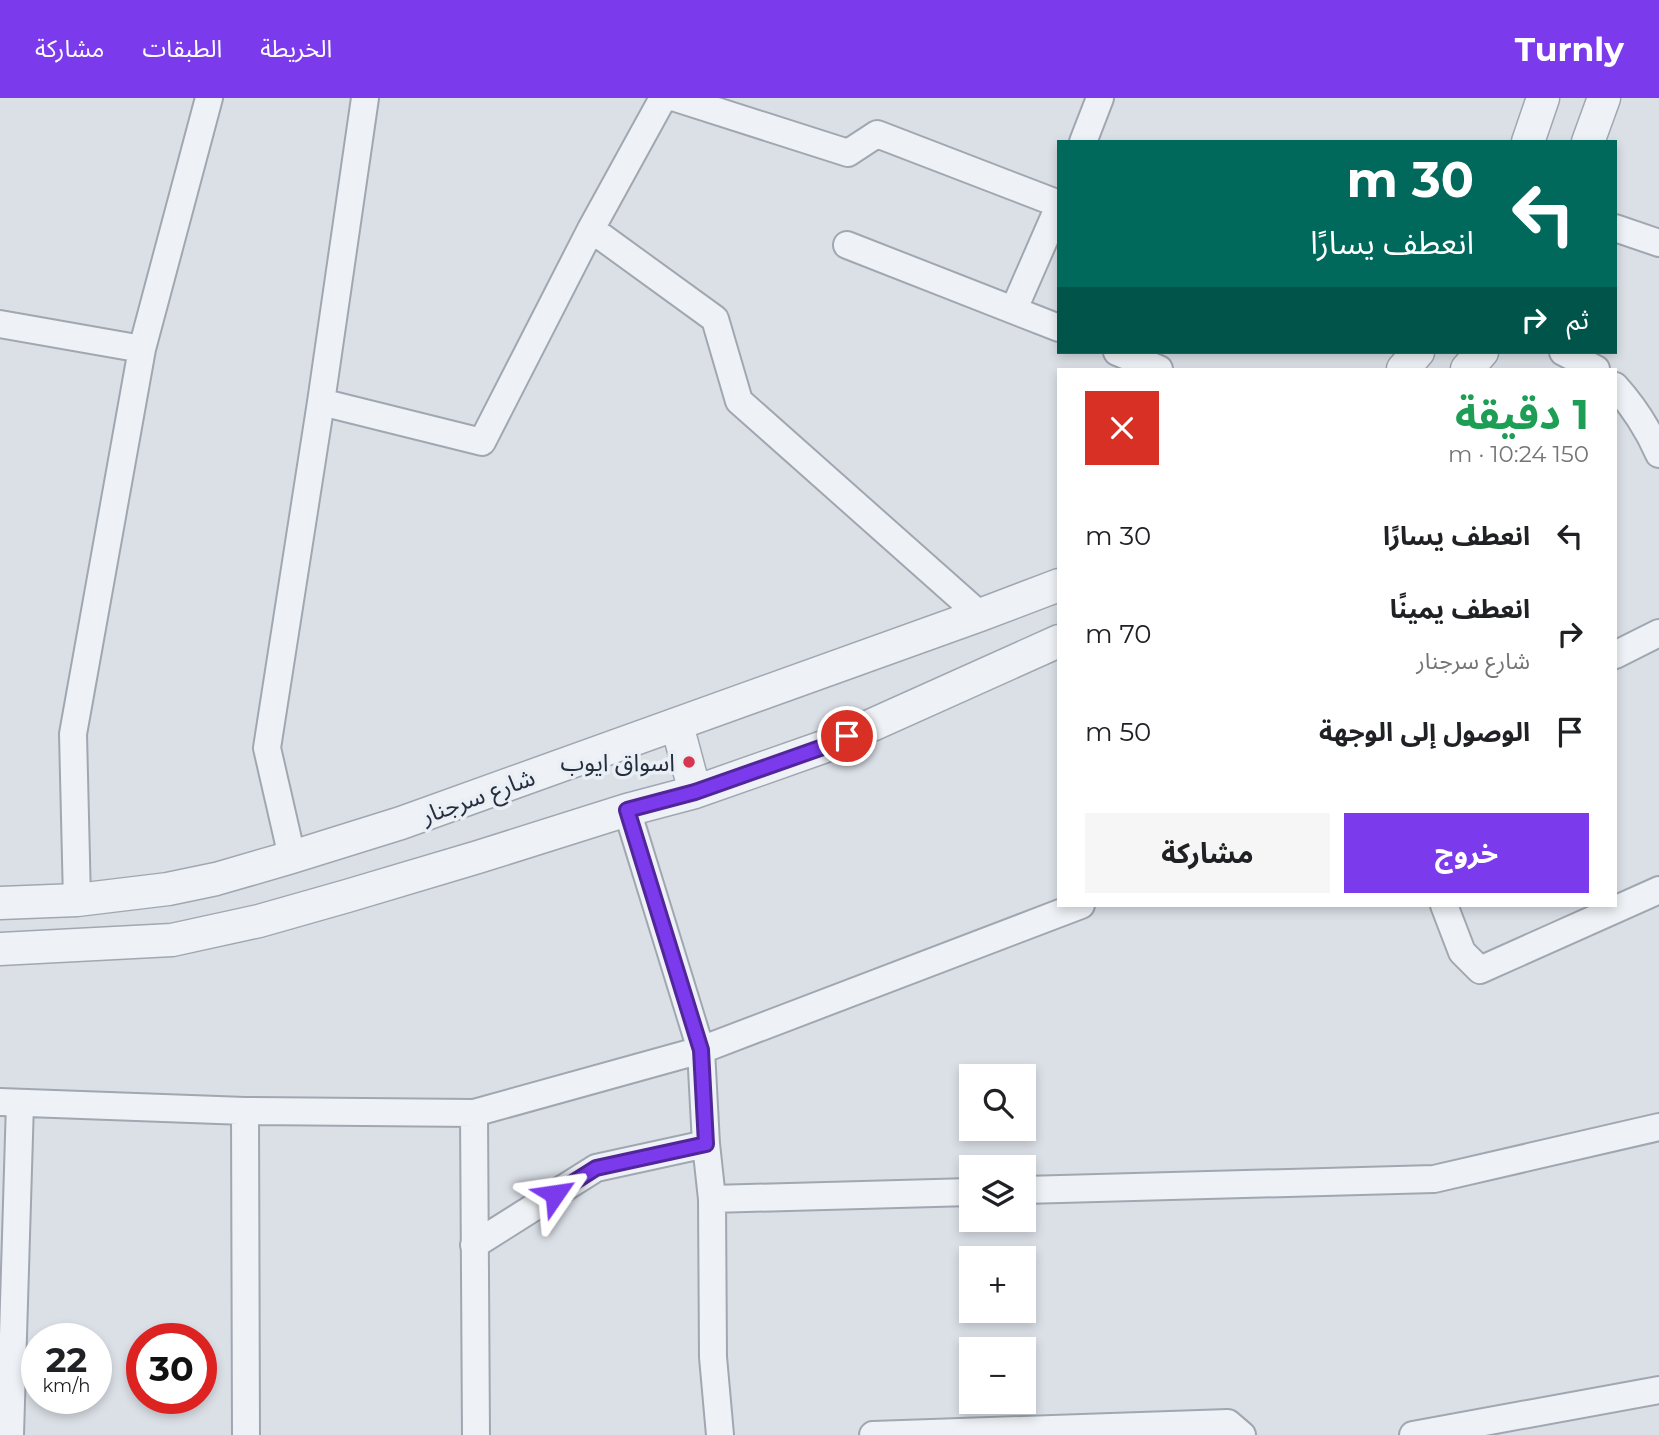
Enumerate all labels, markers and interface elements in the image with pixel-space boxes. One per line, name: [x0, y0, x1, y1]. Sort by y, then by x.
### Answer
text: Turnly: [1515, 29, 1624, 69]
text: مشاركة: [35, 34, 104, 63]
text: الطبقات: [142, 34, 222, 63]
text: الخريطة: [260, 34, 332, 63]
text: 30 m: [1346, 150, 1474, 209]
icon: left: [1498, 168, 1589, 259]
text: انعطف يسارًا: [1310, 223, 1474, 262]
icon: right: [1515, 301, 1553, 339]
text: ثم: [1567, 304, 1589, 336]
text: 1 دقيقة: [1455, 388, 1589, 440]
button: close: [1085, 391, 1159, 465]
text: 150 m · 10:24: [1448, 440, 1589, 468]
icon: left: [1551, 517, 1589, 555]
text: 30 m: [1085, 520, 1151, 552]
text: انعطف يسارًا: [1383, 520, 1530, 552]
text: انعطف يمينًا: [1390, 593, 1530, 625]
icon: right: [1551, 615, 1589, 653]
text: 70 m: [1085, 618, 1151, 650]
text: شارع سرجنار: [1416, 647, 1530, 675]
pin: [817, 706, 877, 766]
icon: arrive: [1551, 713, 1589, 751]
text: 50 m: [1085, 716, 1151, 748]
text: الوصول إلى الوجهة: [1319, 716, 1530, 748]
icon: arrive: [828, 717, 866, 755]
place label: اسواق ايوب: [561, 748, 675, 777]
marker: اسواق ايوب: [681, 754, 697, 770]
street label: شارع سرجنار: [416, 762, 540, 833]
button: مشاركة: [1085, 813, 1330, 893]
button: خروج: [1344, 813, 1589, 893]
map controls: [959, 1064, 1036, 1414]
button: search: [959, 1064, 1036, 1141]
button: layers: [959, 1155, 1036, 1232]
position arrow: [518, 1157, 592, 1231]
button: +: [959, 1246, 1036, 1323]
speed limit sign: 30: [126, 1323, 217, 1414]
button: −: [959, 1337, 1036, 1414]
text: 22: [46, 1338, 87, 1381]
text: km/h: [42, 1375, 91, 1397]

